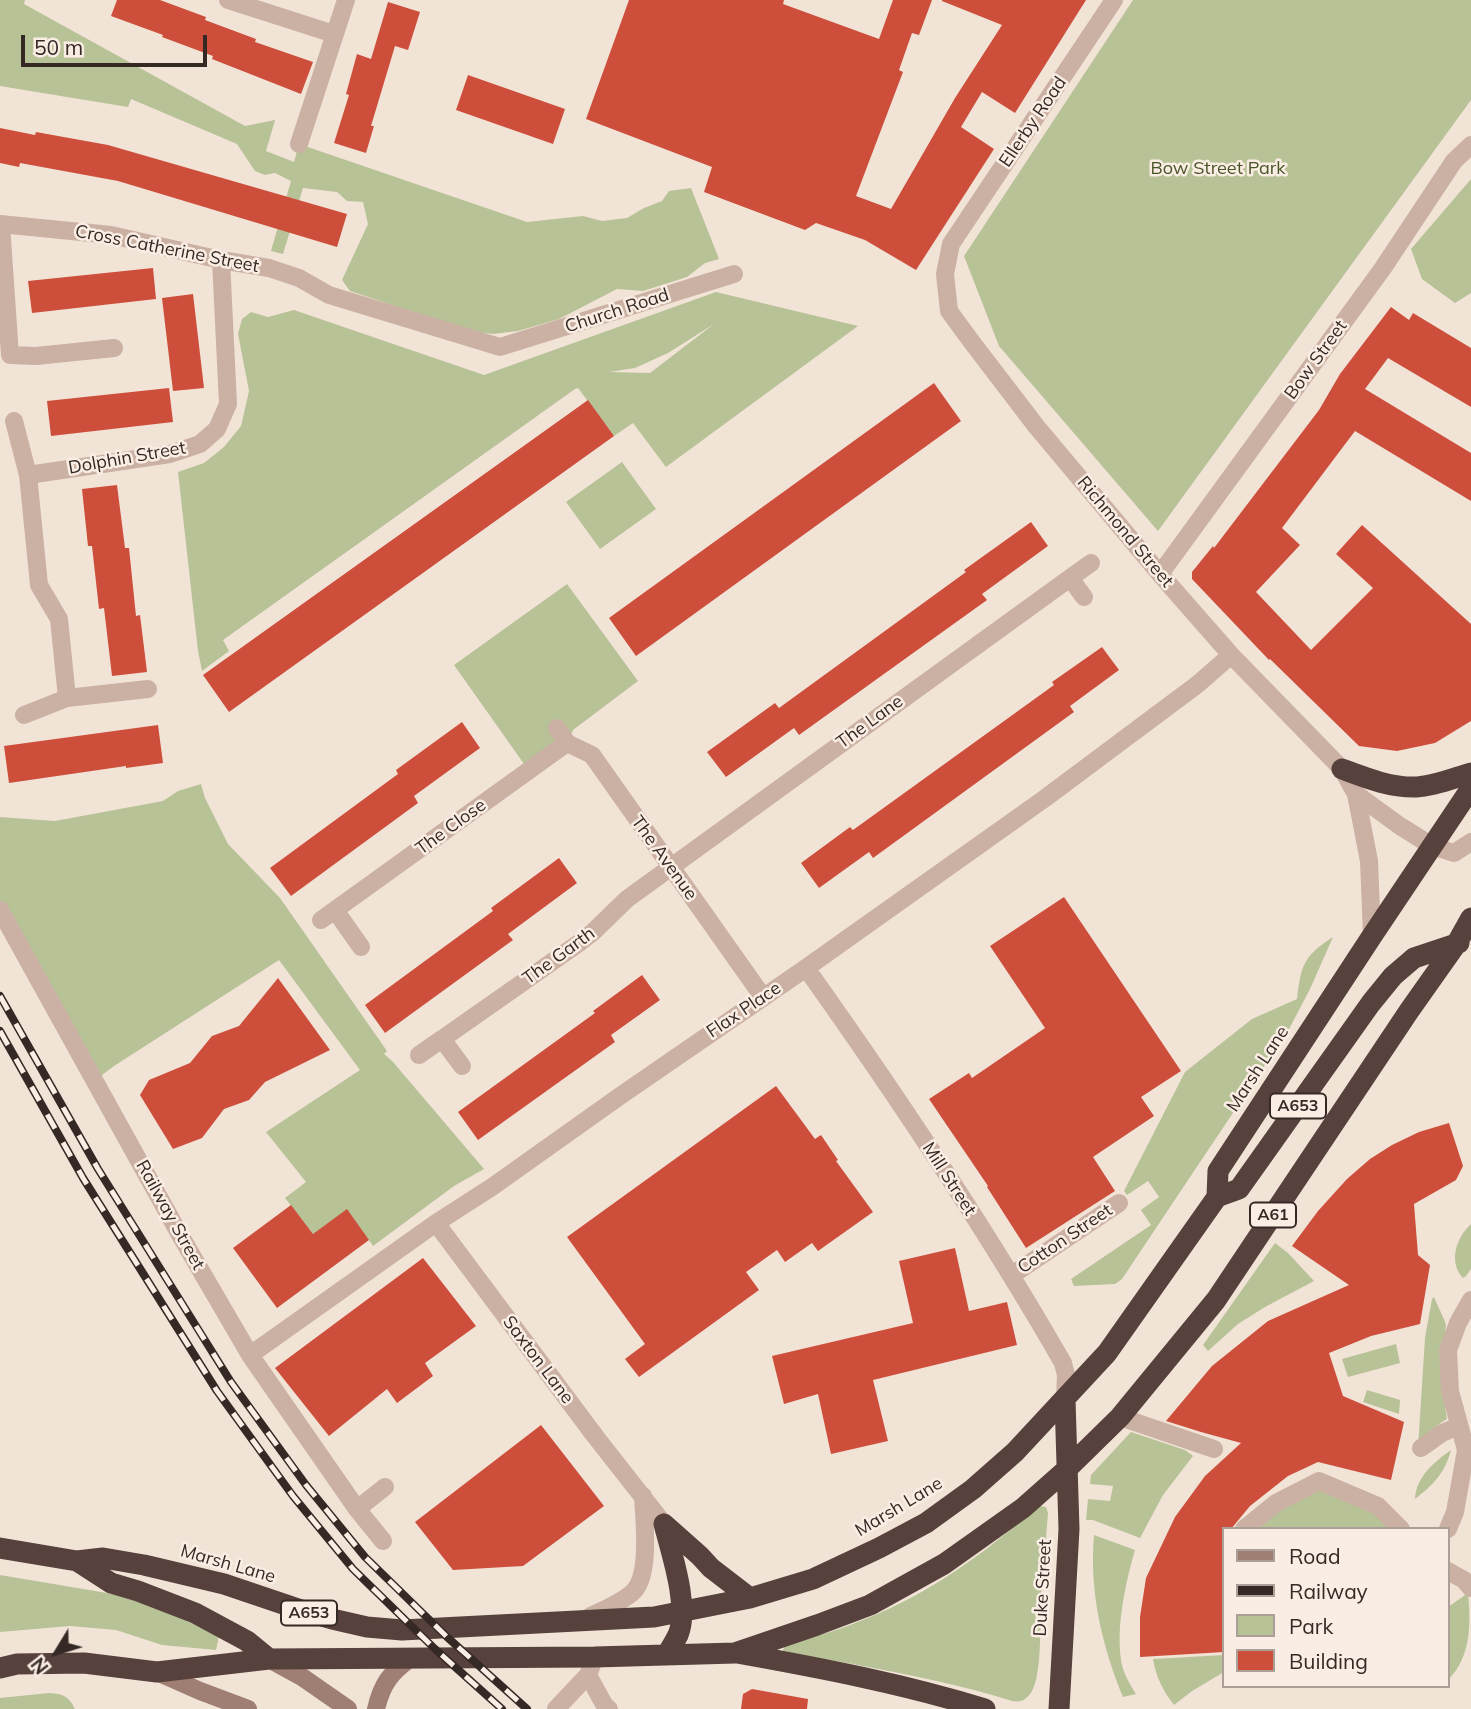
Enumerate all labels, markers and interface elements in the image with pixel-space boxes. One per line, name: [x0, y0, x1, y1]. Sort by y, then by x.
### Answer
scale bar: [24, 21, 210, 65]
text: 50 m: [34, 34, 83, 60]
street label: Ellerby Road: [995, 73, 1071, 171]
park label: Bow Street Park: [1150, 158, 1286, 180]
street label: Cross Catherine Street: [73, 221, 261, 277]
street label: Church Road: [562, 284, 672, 338]
street label: Bow Street: [1280, 316, 1352, 404]
street label: Dolphin Street: [67, 437, 187, 479]
street label: Richmond Street: [1072, 472, 1178, 592]
street label: The Lane: [833, 691, 907, 753]
street label: The Close: [412, 794, 490, 860]
street label: The Avenue: [626, 812, 702, 904]
street label: The Garth: [519, 923, 599, 989]
street label: Flax Place: [703, 977, 785, 1043]
street label: Marsh Lane: [1222, 1022, 1294, 1116]
road number: A653: [1270, 1094, 1326, 1118]
street label: Mill Street: [917, 1138, 981, 1220]
street label: Railway Street: [131, 1156, 209, 1274]
street label: Cotton Street: [1014, 1199, 1116, 1279]
road number: A61: [1250, 1203, 1296, 1228]
street label: Saxton Lane: [498, 1312, 578, 1408]
street label: Marsh Lane: [852, 1473, 946, 1541]
legend: [1222, 1527, 1450, 1688]
street label: Duke Street: [1030, 1539, 1056, 1637]
street label: Marsh Lane: [178, 1540, 278, 1588]
text: Road: [1289, 1543, 1340, 1569]
text: Railway: [1289, 1578, 1368, 1604]
road number: A653: [281, 1600, 337, 1625]
text: Park: [1289, 1613, 1333, 1639]
north arrow: [21, 1618, 91, 1688]
text: Building: [1289, 1648, 1368, 1674]
text: N: [26, 1653, 53, 1679]

